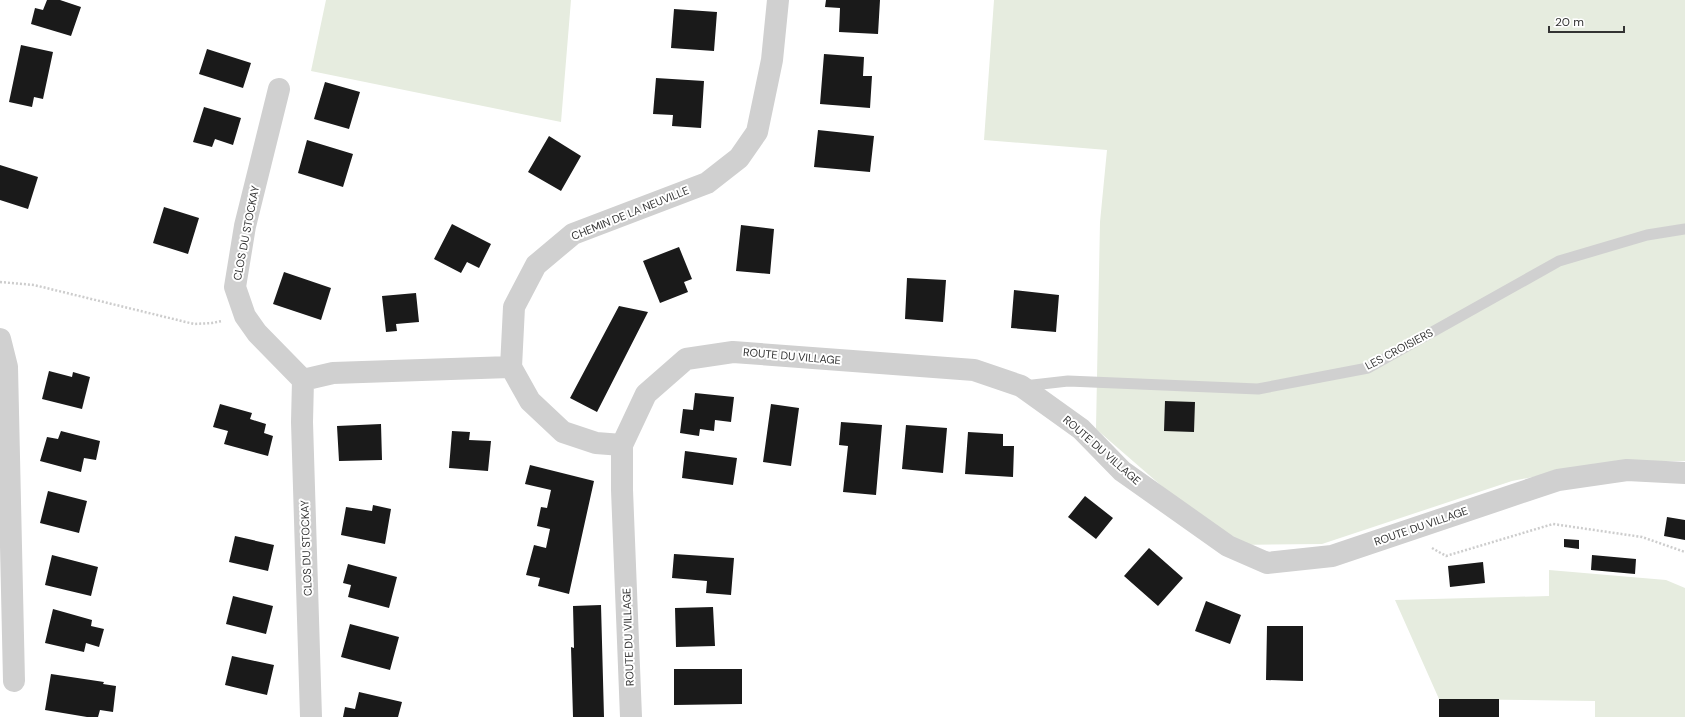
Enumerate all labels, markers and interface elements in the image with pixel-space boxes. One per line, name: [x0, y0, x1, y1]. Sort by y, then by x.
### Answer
scale bar: [1549, 8, 1624, 34]
text: 20 m: [1555, 14, 1584, 30]
street label: CHEMIN DE LA NEUVILLE: [569, 183, 691, 243]
street label: CLOS DU STOCKAY: [230, 184, 262, 282]
street label: LES CROISIERS: [1363, 325, 1435, 373]
street label: ROUTE DU VILLAGE: [742, 345, 842, 367]
street label: ROUTE DU VILLAGE: [1060, 412, 1144, 488]
street label: CLOS DU STOCKAY: [297, 499, 315, 596]
street label: ROUTE DU VILLAGE: [1372, 503, 1470, 549]
street label: ROUTE DU VILLAGE: [619, 588, 637, 686]

